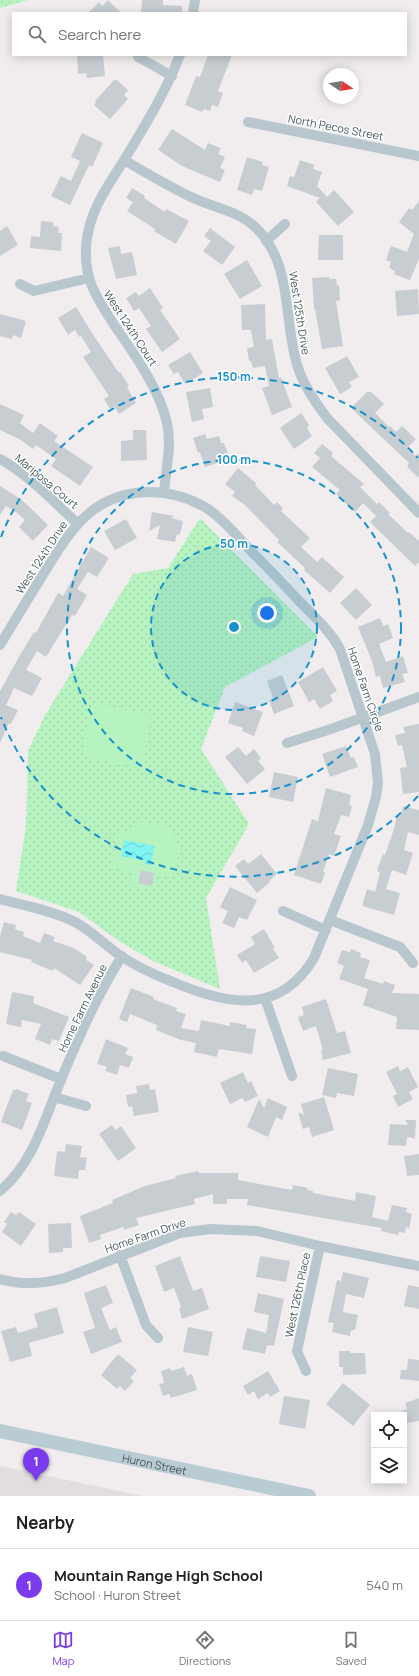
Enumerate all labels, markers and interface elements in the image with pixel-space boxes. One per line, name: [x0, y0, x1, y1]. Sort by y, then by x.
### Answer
search box: [12, 12, 407, 56]
icon: search: [26, 23, 48, 45]
text: Search here: [58, 24, 141, 45]
north arrow: [323, 68, 359, 104]
street label: North Pecos Street: [287, 110, 385, 144]
street label: West 125th Drive: [286, 270, 314, 356]
street label: West 124th Court: [101, 287, 161, 369]
text: 150 m: [217, 368, 251, 385]
street label: Mariposa Court: [12, 450, 82, 512]
text: 100 m: [217, 451, 251, 468]
street label: West 124th Drive: [12, 517, 71, 596]
text: 50 m: [220, 535, 248, 552]
your location: [257, 603, 277, 623]
centre of rings: [227, 620, 241, 634]
street label: Home Farm Circle: [345, 645, 388, 734]
street label: Home Farm Avenue: [54, 961, 110, 1055]
street label: Home Farm Drive: [103, 1214, 188, 1256]
street label: West 126th Place: [281, 1251, 313, 1339]
map controls: [371, 1412, 407, 1484]
button: locate: [371, 1412, 407, 1448]
pin: 1: [23, 1448, 49, 1481]
button: layers: [371, 1448, 407, 1484]
street label: Huron Street: [121, 1449, 188, 1478]
text: Nearby: [16, 1511, 74, 1534]
text: Mountain Range High School: [54, 1565, 263, 1586]
text: 1: [26, 1576, 32, 1594]
text: 540 m: [366, 1576, 403, 1594]
text: School · Huron Street: [54, 1586, 181, 1604]
tab: Map: [52, 1629, 74, 1668]
tab: Directions: [179, 1629, 231, 1668]
tab: Saved: [336, 1629, 367, 1668]

